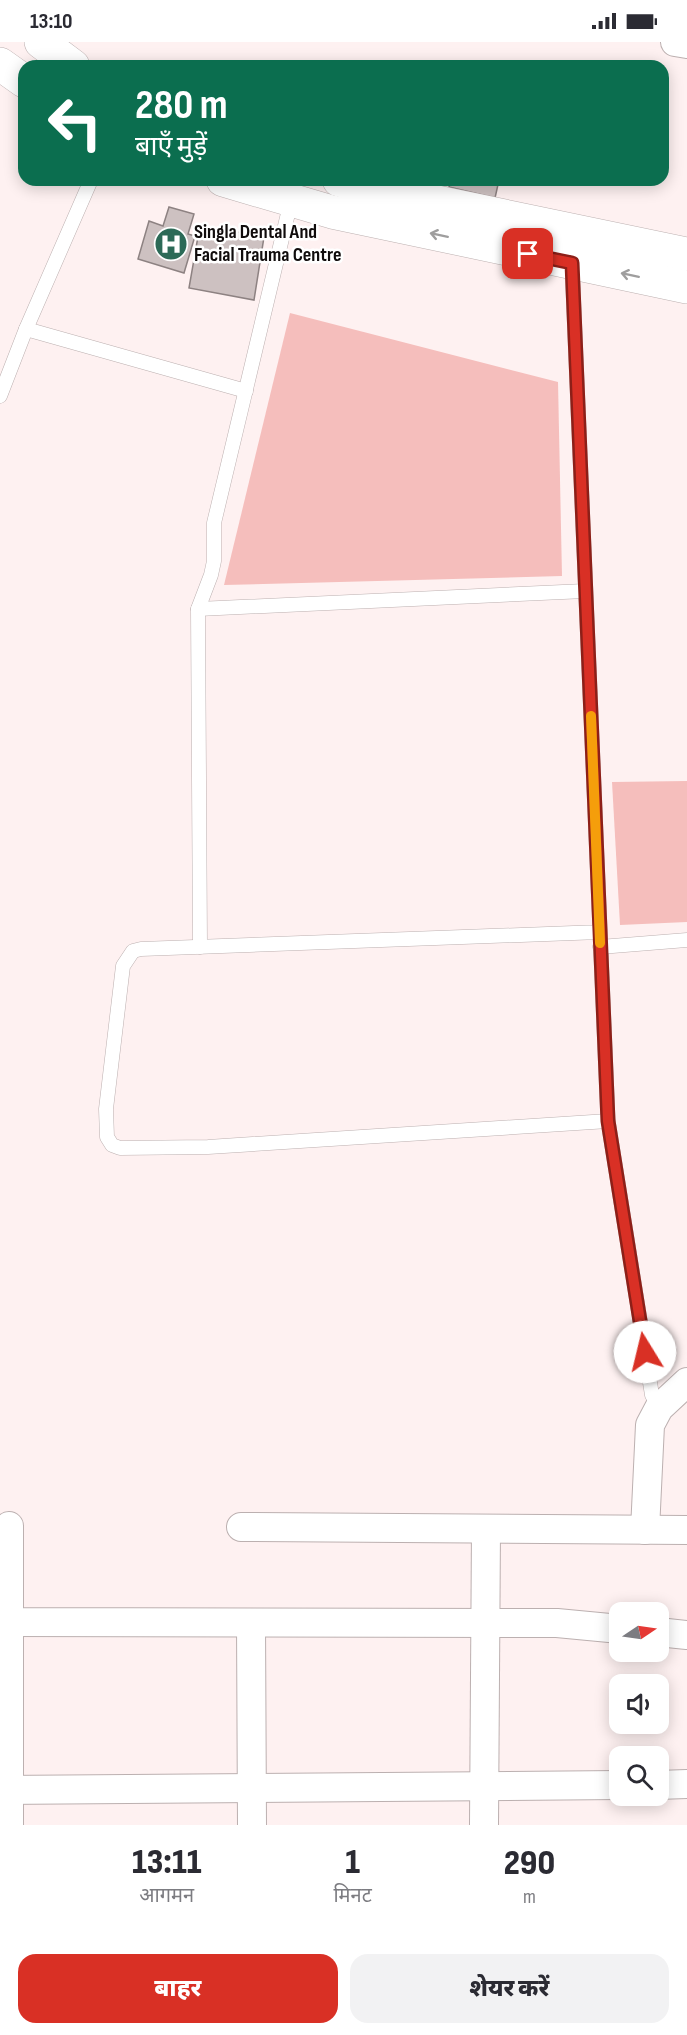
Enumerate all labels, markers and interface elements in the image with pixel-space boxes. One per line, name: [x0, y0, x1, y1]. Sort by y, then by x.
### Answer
text: 13:10: [30, 8, 72, 35]
text: 280 m: [135, 80, 228, 131]
icon: left: [36, 84, 114, 162]
text: बाएँ मुड़ें: [135, 131, 207, 163]
place label: Singla Dental And Facial Trauma Centre: [194, 220, 341, 267]
hospital icon: Singla Dental And Facial Trauma Centre: [153, 226, 189, 262]
pin: [502, 228, 553, 279]
one-way arrow: [430, 229, 449, 240]
icon: arrive: [511, 237, 544, 270]
one-way arrow: [620, 269, 640, 280]
position arrow: [613, 1320, 677, 1384]
north arrow: [609, 1602, 669, 1662]
map controls: [609, 1602, 669, 1806]
button: sound: [609, 1674, 669, 1734]
button: search: [609, 1746, 669, 1806]
text: 13:11: [132, 1841, 201, 1884]
text: 1: [345, 1841, 360, 1884]
text: 290: [504, 1842, 555, 1885]
text: आगमन: [139, 1884, 194, 1908]
text: मिनट: [333, 1884, 372, 1908]
text: m: [523, 1885, 536, 1909]
button: बाहर: [18, 1954, 338, 2023]
button: शेयर करें: [350, 1954, 669, 2023]

